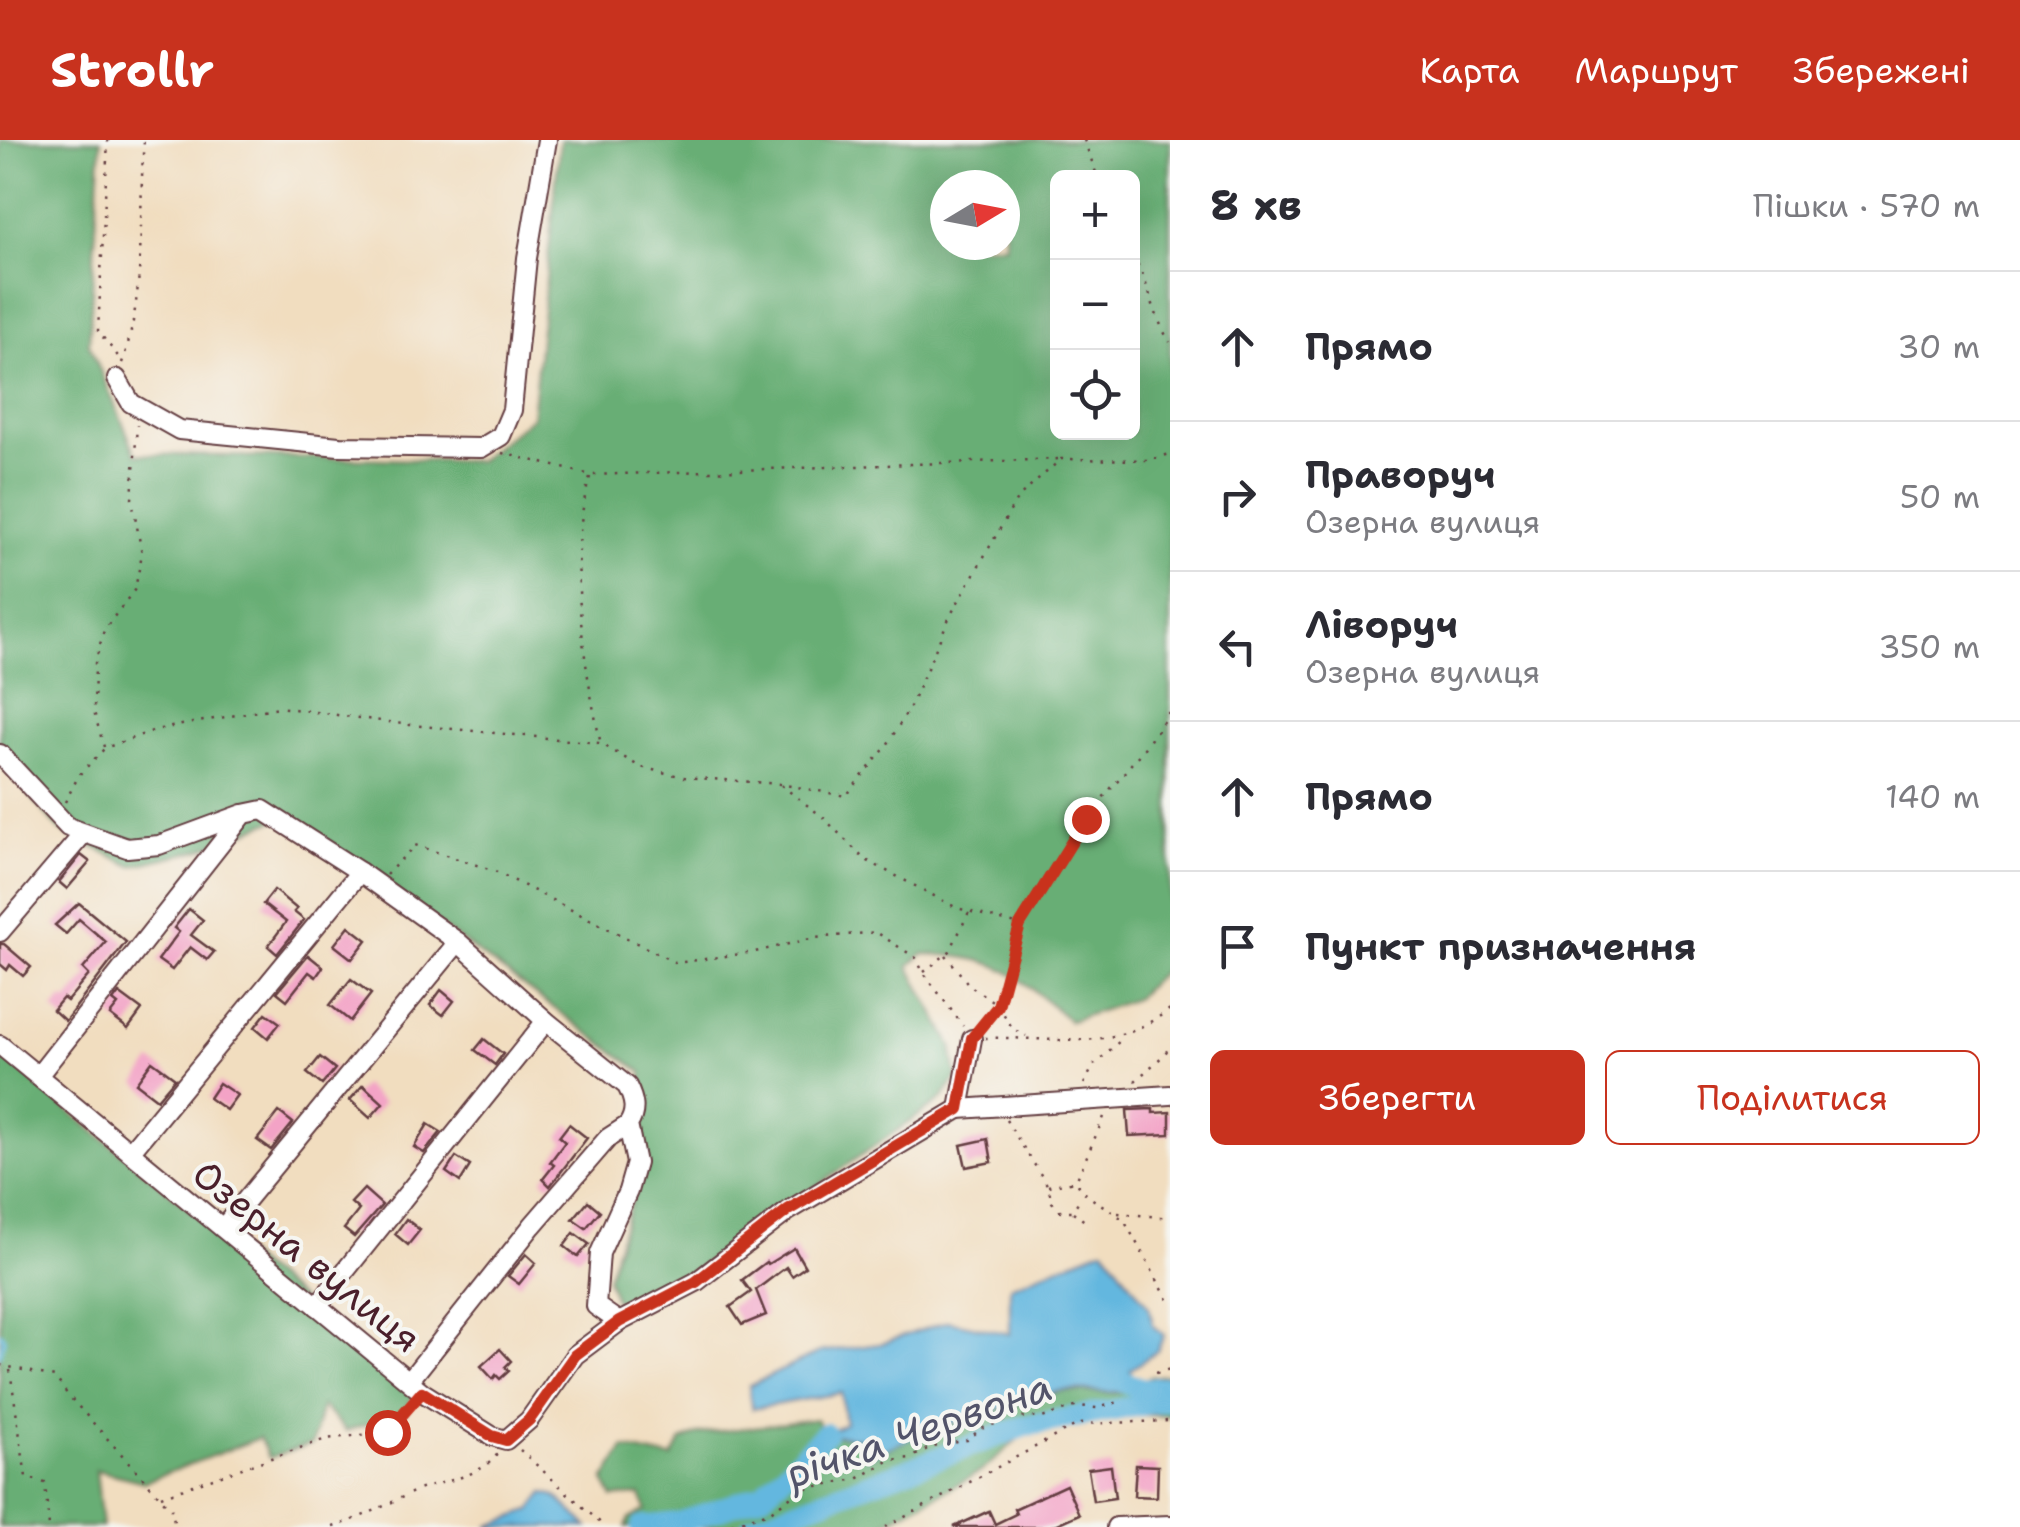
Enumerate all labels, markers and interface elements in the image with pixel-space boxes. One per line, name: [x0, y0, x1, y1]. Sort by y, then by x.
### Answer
text: Strollr: [50, 38, 214, 102]
text: Карта: [1419, 47, 1520, 94]
text: Маршрут: [1575, 47, 1738, 94]
text: Збережені: [1793, 47, 1970, 94]
north arrow: [930, 170, 1020, 260]
map controls: [1050, 170, 1140, 440]
button: +: [1050, 170, 1140, 260]
text: 8 хв: [1210, 177, 1302, 233]
text: Пішки · 570 m: [1753, 184, 1980, 227]
button: −: [1050, 260, 1140, 350]
icon: ahead: [1210, 319, 1265, 374]
text: Прямо: [1305, 321, 1433, 372]
text: 30 m: [1897, 325, 1980, 368]
button: locate: [1050, 350, 1140, 440]
text: Праворуч: [1305, 449, 1495, 500]
icon: right: [1210, 469, 1265, 524]
text: 50 m: [1900, 475, 1980, 518]
text: Озерна вулиця: [1305, 500, 1540, 543]
text: Ліворуч: [1305, 599, 1458, 650]
icon: left: [1210, 619, 1265, 674]
text: 350 m: [1878, 625, 1980, 668]
text: Озерна вулиця: [1305, 650, 1540, 693]
icon: ahead: [1210, 769, 1265, 824]
text: Прямо: [1305, 771, 1433, 822]
text: 140 m: [1885, 775, 1980, 818]
route end: [1064, 797, 1110, 843]
icon: arrive: [1210, 919, 1265, 974]
text: Пункт призначення: [1305, 921, 1696, 972]
button: Зберегти: [1210, 1050, 1585, 1145]
button: Поділитися: [1605, 1050, 1980, 1145]
street label: Озерна вулиця: [182, 1148, 432, 1364]
water label: річка Червона: [778, 1359, 1059, 1501]
route start: [365, 1410, 411, 1456]

